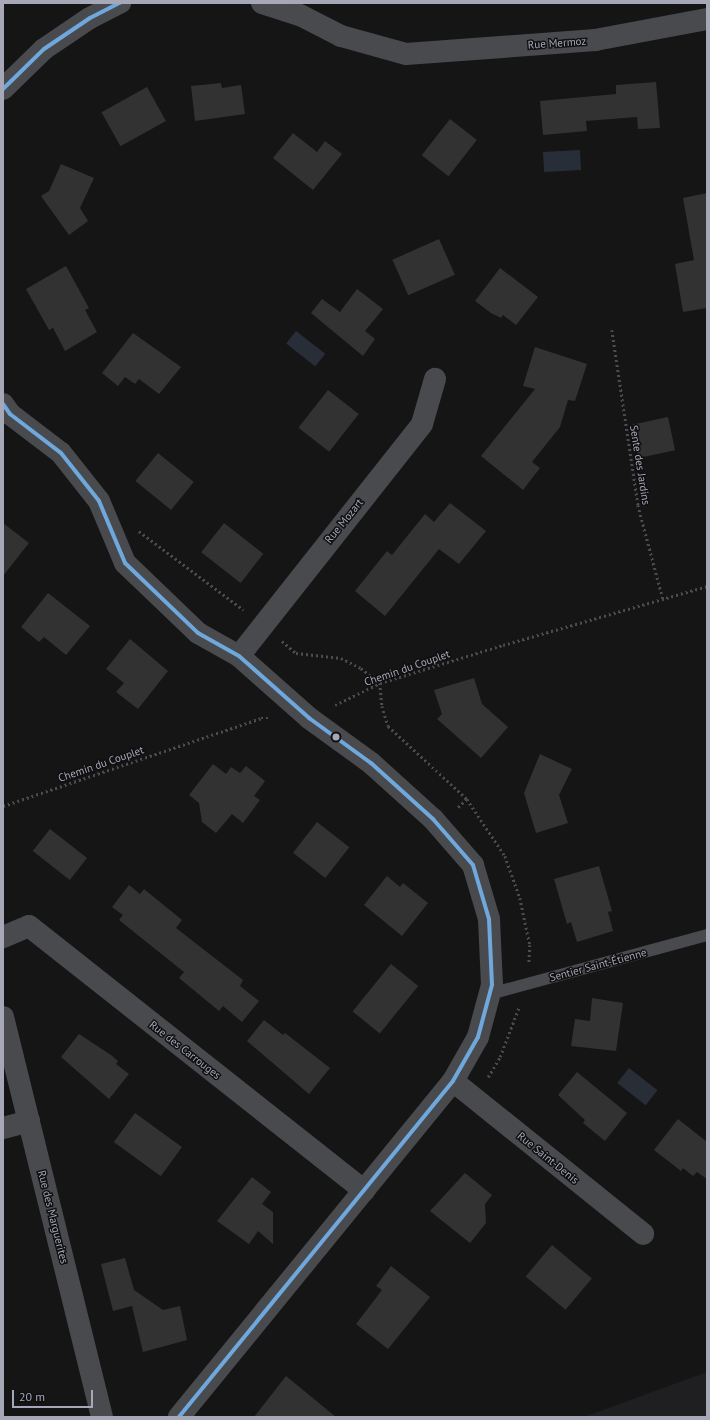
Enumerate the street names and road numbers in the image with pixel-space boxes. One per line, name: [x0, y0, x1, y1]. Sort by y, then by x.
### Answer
street label: Rue Mermoz: [527, 34, 587, 52]
street label: Sente des Jardins: [627, 424, 653, 506]
street label: Rue Mozart: [322, 496, 366, 546]
street label: Chemin du Couplet: [362, 647, 452, 689]
street label: Chemin du Couplet: [56, 743, 146, 785]
street label: Sentier Saint-Étienne: [548, 946, 648, 984]
street label: Rue des Carrouges: [147, 1018, 223, 1082]
street label: Rue Saint-Denis: [515, 1129, 581, 1187]
street label: Rue des Marguerites: [35, 1169, 71, 1265]

